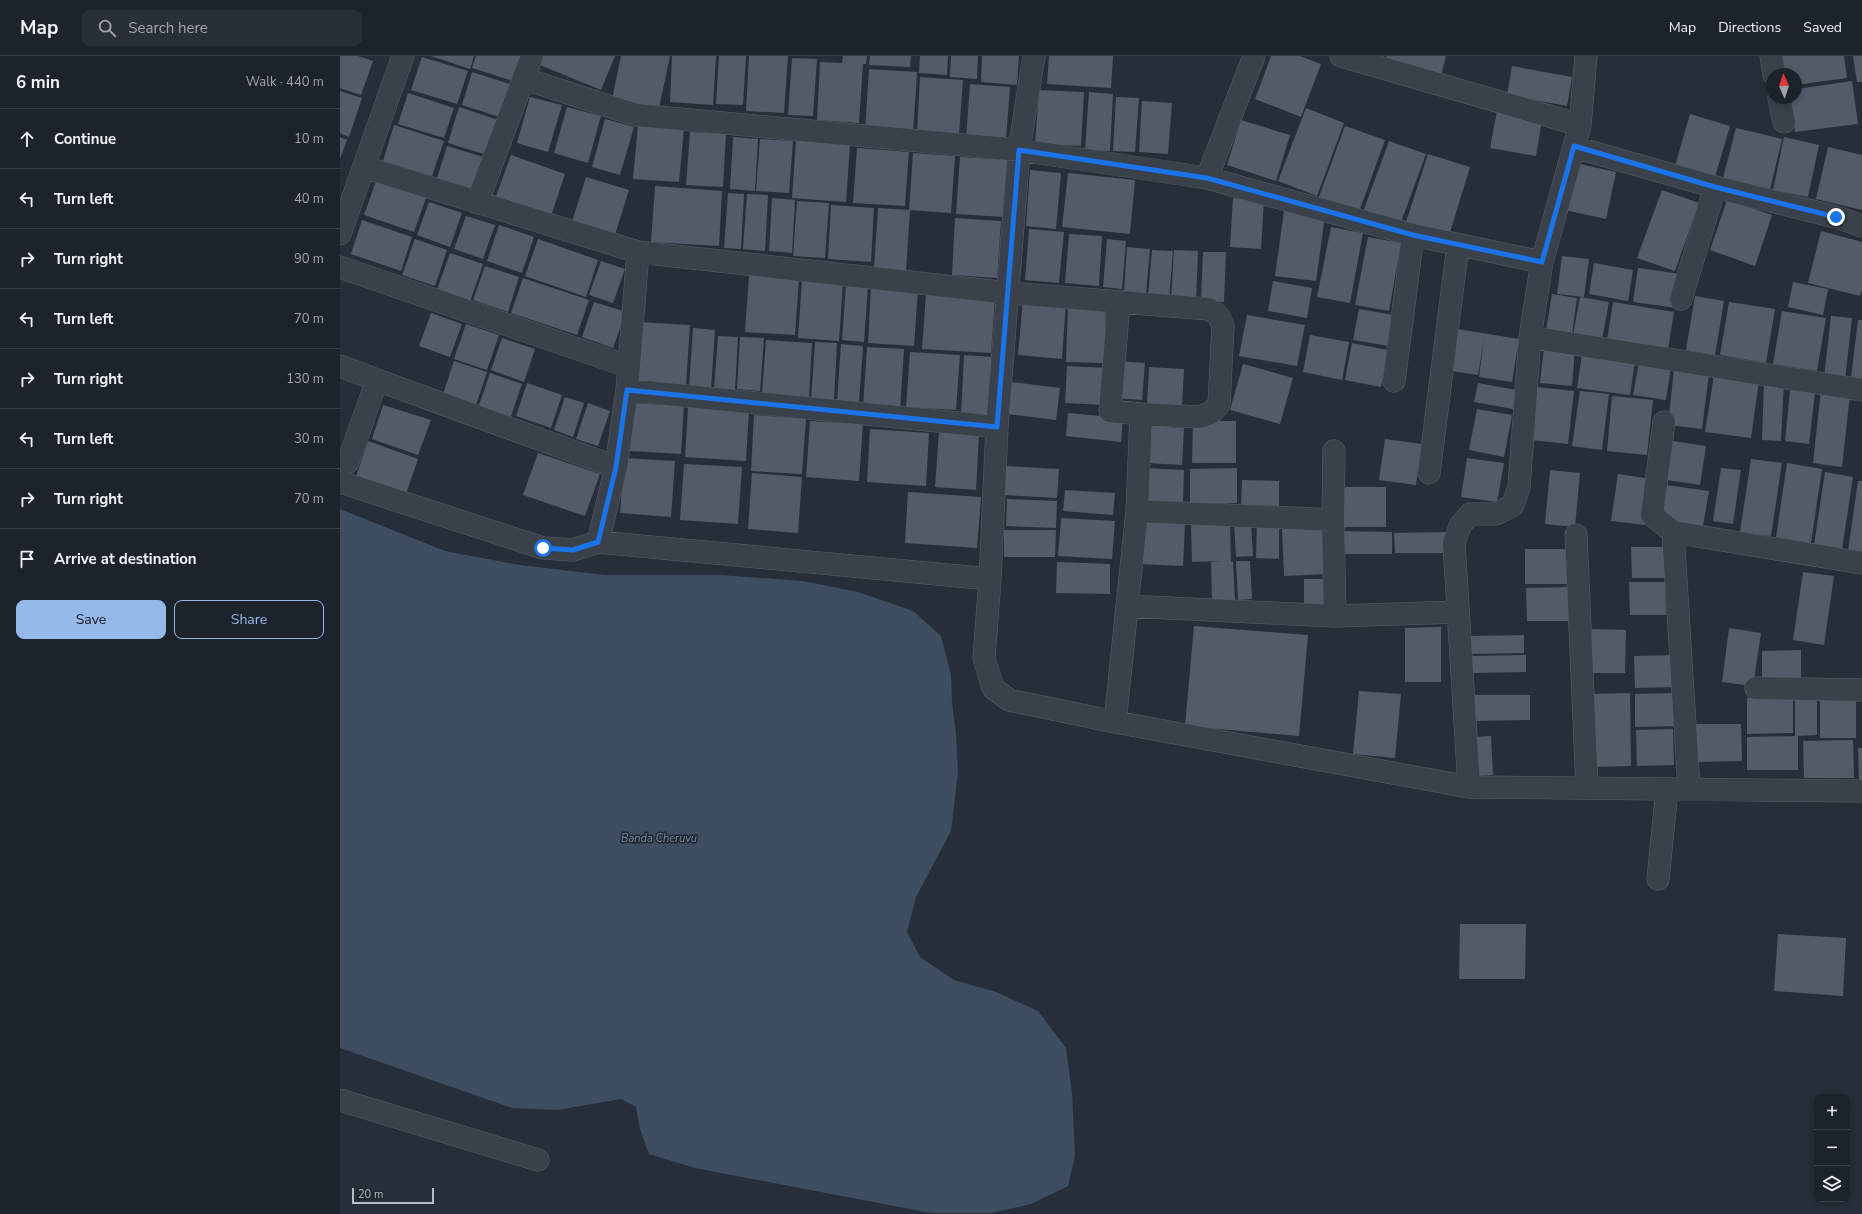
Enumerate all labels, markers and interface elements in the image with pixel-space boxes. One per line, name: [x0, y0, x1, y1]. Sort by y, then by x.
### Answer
search box: [82, 10, 362, 46]
text: Map: [20, 15, 58, 41]
icon: search: [96, 17, 118, 39]
text: Search here: [128, 18, 208, 38]
text: Map: [1669, 18, 1696, 37]
text: Directions: [1718, 18, 1781, 37]
text: Saved: [1803, 18, 1842, 37]
north arrow: [1766, 68, 1802, 104]
text: 6 min: [16, 71, 60, 94]
text: Walk · 440 m: [246, 73, 324, 91]
icon: ahead: [16, 128, 38, 150]
text: Continue: [54, 129, 116, 149]
text: 10 m: [294, 130, 324, 148]
icon: left: [16, 188, 38, 210]
text: Turn left: [54, 189, 113, 209]
text: 40 m: [294, 190, 324, 208]
route end: [1827, 208, 1845, 226]
icon: right: [16, 248, 38, 270]
text: Turn right: [54, 249, 123, 269]
text: 90 m: [294, 250, 324, 268]
icon: left: [16, 308, 38, 330]
text: Turn left: [54, 309, 113, 329]
text: 70 m: [294, 310, 324, 328]
icon: right: [16, 368, 38, 390]
text: Turn right: [54, 369, 123, 389]
text: 130 m: [286, 370, 324, 388]
icon: left: [16, 428, 38, 450]
text: Turn left: [54, 429, 113, 449]
text: 30 m: [294, 430, 324, 448]
icon: right: [16, 488, 38, 510]
text: Turn right: [54, 489, 123, 509]
text: 70 m: [294, 490, 324, 508]
route start: [534, 539, 552, 557]
icon: arrive: [16, 548, 38, 570]
text: Arrive at destination: [54, 549, 197, 569]
button: Save: [16, 600, 166, 639]
button: Share: [174, 600, 324, 639]
water label: Banda Cheruvu: [621, 831, 697, 846]
map controls: [1814, 1094, 1850, 1202]
button: +: [1814, 1094, 1850, 1130]
button: −: [1814, 1130, 1850, 1166]
button: layers: [1814, 1166, 1850, 1202]
scale bar: [352, 1186, 434, 1205]
text: 20 m: [358, 1187, 383, 1202]

